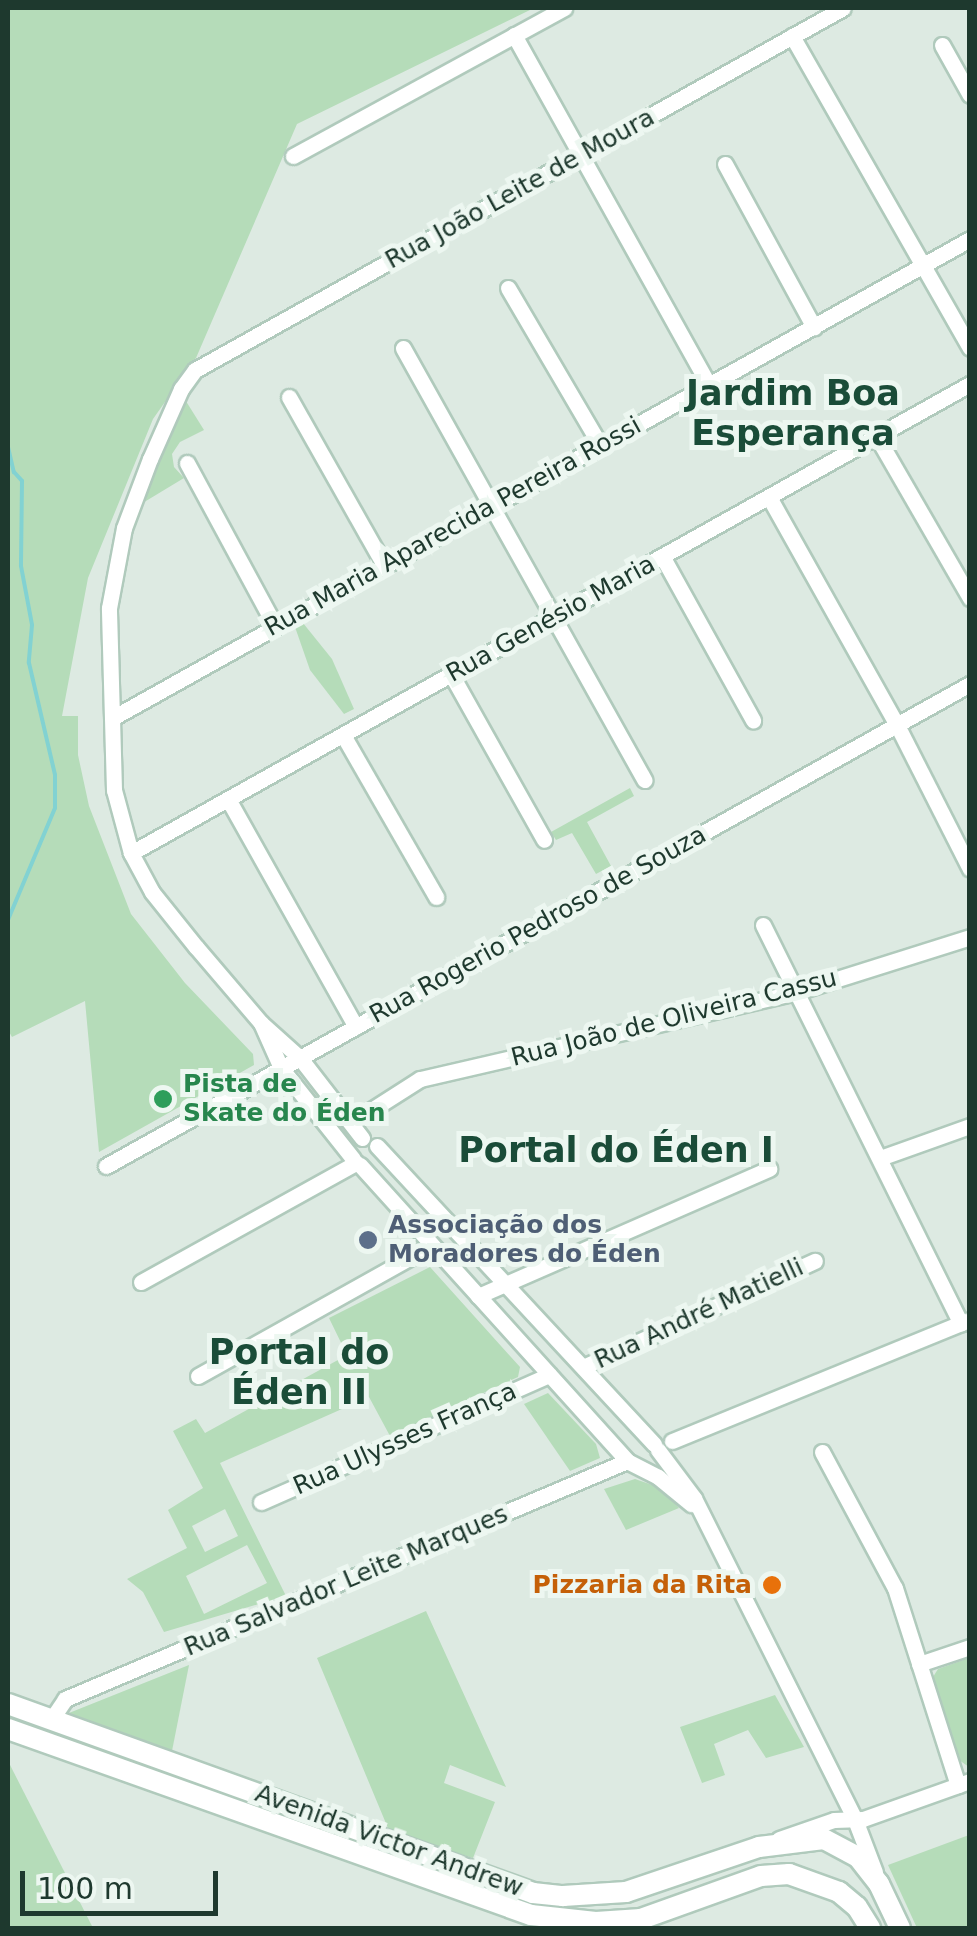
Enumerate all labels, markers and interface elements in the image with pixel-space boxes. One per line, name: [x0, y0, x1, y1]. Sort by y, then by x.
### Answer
street label: Rua João Leite de Moura: [380, 102, 660, 276]
district label: Jardim Boa Esperança: [686, 372, 900, 454]
street label: Rua Maria Aparecida Pereira Rossi: [260, 411, 646, 643]
street label: Rua Genésio Maria: [441, 549, 661, 689]
street label: Rua Rogerio Pedroso de Souza: [365, 820, 711, 1030]
street label: Rua João de Oliveira Cassu: [508, 963, 840, 1073]
place label: Pista de Skate do Éden: [183, 1070, 386, 1129]
marker: Pista de Skate do Éden: [152, 1088, 174, 1110]
district label: Portal do Éden I: [458, 1129, 774, 1171]
place label: Associação dos Moradores do Éden: [388, 1211, 661, 1270]
marker: Associação dos Moradores do Éden: [357, 1229, 379, 1251]
street label: Rua André Matielli: [590, 1252, 808, 1376]
district label: Portal do Éden II: [209, 1331, 389, 1413]
street label: Rua Ulysses França: [289, 1376, 521, 1502]
street label: Rua Salvador Leite Marques: [180, 1499, 512, 1663]
place label: Pizzaria da Rita: [533, 1570, 752, 1600]
marker: Pizzaria da Rita: [761, 1574, 783, 1596]
street label: Avenida Victor Andrew: [251, 1779, 527, 1903]
scale bar: [25, 1851, 222, 1913]
text: 100 m: [37, 1871, 133, 1906]

